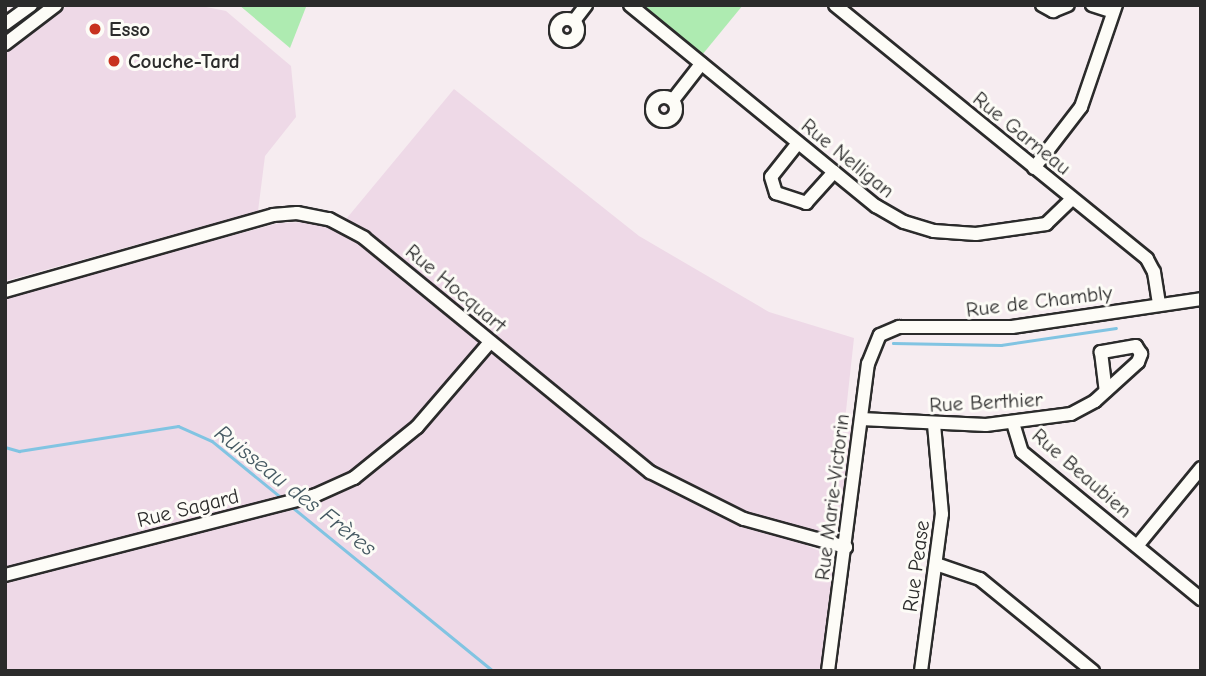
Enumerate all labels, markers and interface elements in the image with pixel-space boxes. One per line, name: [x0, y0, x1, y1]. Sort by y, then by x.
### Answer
place label: Esso: [109, 16, 150, 42]
marker: Esso: [87, 21, 103, 37]
place label: Couche-Tard: [128, 48, 240, 74]
marker: Couche-Tard: [106, 53, 122, 69]
street label: Rue Garneau: [968, 86, 1076, 180]
street label: Rue Nelligan: [796, 113, 900, 203]
street label: Rue Hocquart: [400, 239, 512, 337]
street label: Rue de Chambly: [965, 280, 1113, 322]
street label: Rue Berthier: [929, 386, 1043, 418]
street label: Rue Marie-Victorin: [809, 412, 855, 582]
water label: Ruisseau des Frères: [209, 419, 381, 563]
street label: Rue Beaubien: [1027, 423, 1137, 523]
street label: Rue Sagard: [134, 483, 242, 533]
street label: Rue Pease: [897, 519, 935, 613]

